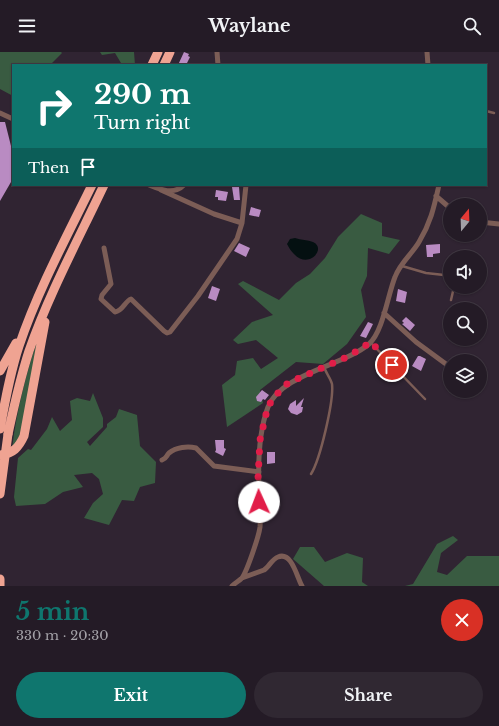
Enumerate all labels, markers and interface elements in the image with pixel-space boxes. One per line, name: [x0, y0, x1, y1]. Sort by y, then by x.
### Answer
icon: menu: [16, 15, 38, 37]
text: Waylane: [208, 15, 291, 37]
icon: search: [461, 15, 483, 37]
text: 290 m: [94, 77, 191, 112]
icon: right: [28, 80, 80, 132]
text: Turn right: [94, 112, 190, 134]
icon: arrive: [77, 156, 99, 178]
text: Then: [28, 158, 69, 177]
north arrow: [443, 198, 487, 242]
map controls: [443, 198, 487, 398]
button: sound: [443, 250, 487, 294]
button: search: [443, 302, 487, 346]
pin: [375, 348, 409, 382]
icon: arrive: [381, 354, 403, 376]
button: layers: [443, 354, 487, 398]
position arrow: [238, 481, 280, 523]
text: 5 min: [16, 597, 89, 626]
button: close: [441, 599, 483, 641]
text: 330 m · 20:30: [16, 627, 108, 644]
button: Exit: [16, 672, 246, 718]
button: Share: [254, 672, 483, 718]

